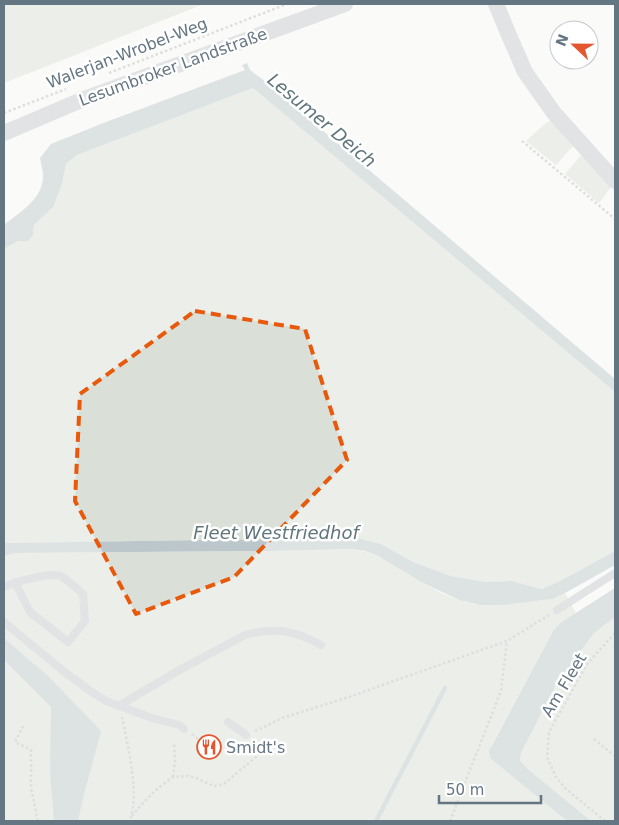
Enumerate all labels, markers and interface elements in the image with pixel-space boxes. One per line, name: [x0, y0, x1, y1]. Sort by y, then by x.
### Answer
street label: Walerjan-Wrobel-Weg: [44, 14, 210, 92]
north arrow: [549, 20, 599, 70]
street label: Lesumbroker Landstraße: [76, 24, 270, 110]
text: N: [552, 32, 572, 49]
water label: Lesumer Deich: [264, 69, 380, 171]
water label: Fleet Westfriedhof: [193, 522, 361, 543]
street label: Am Fleet: [538, 650, 590, 720]
restaurant icon: Smidt's: [196, 734, 222, 760]
place label: Smidt's: [226, 738, 285, 757]
scale bar: [439, 772, 542, 804]
text: 50 m: [446, 781, 484, 799]

